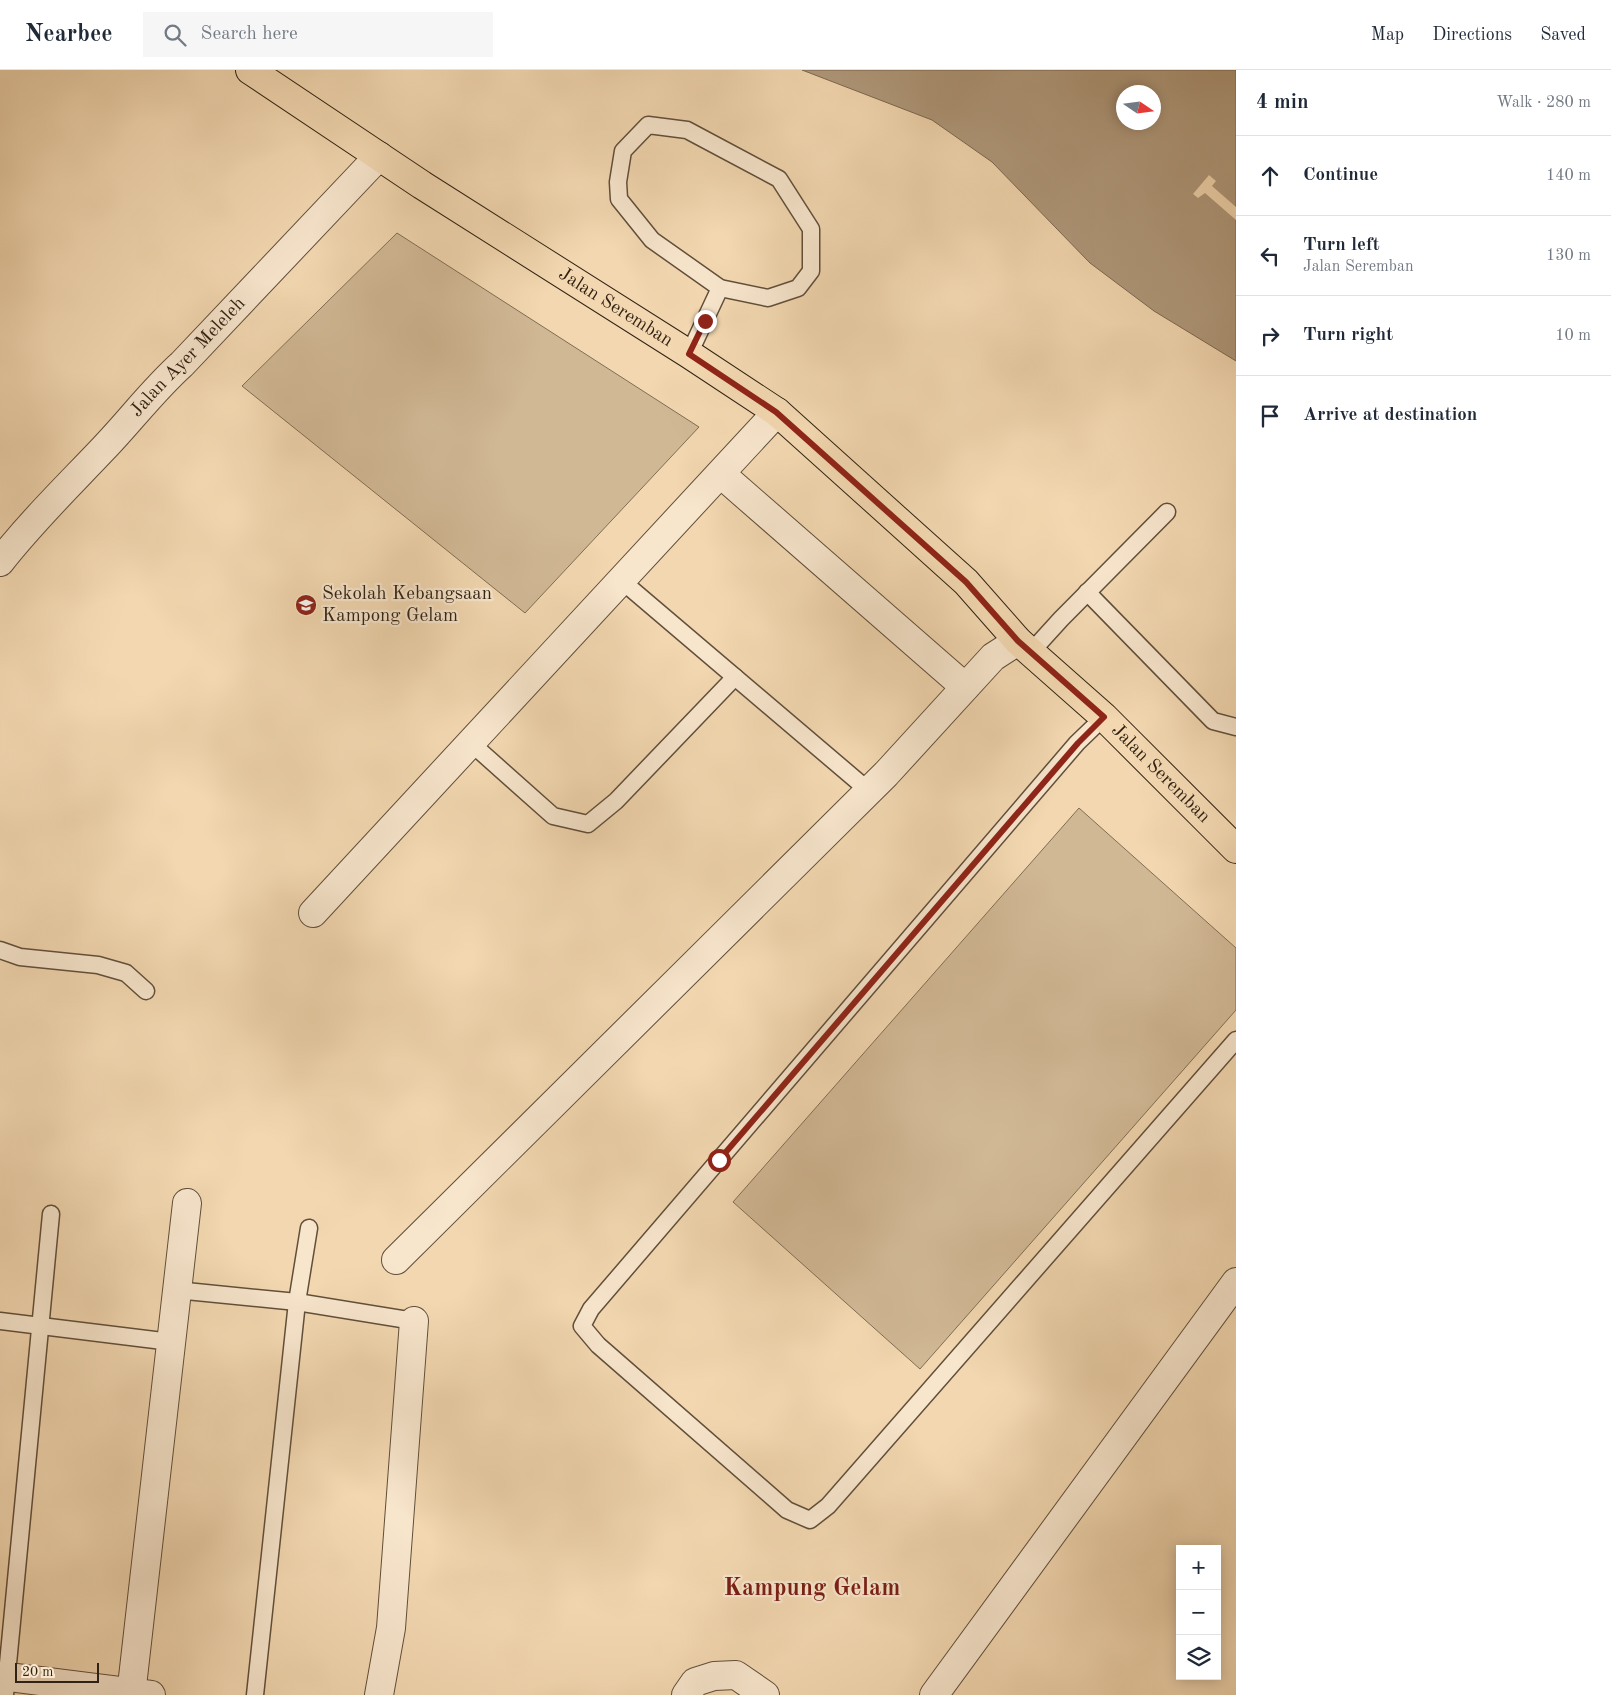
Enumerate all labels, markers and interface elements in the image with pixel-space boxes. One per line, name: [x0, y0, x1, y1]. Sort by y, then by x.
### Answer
search box: [143, 12, 493, 57]
icon: search: [161, 21, 189, 49]
text: Nearbee: [25, 23, 113, 47]
text: Search here: [201, 25, 298, 44]
text: Map: [1371, 26, 1404, 44]
text: Directions: [1432, 26, 1512, 44]
text: Saved: [1540, 26, 1586, 44]
north arrow: [1116, 85, 1161, 130]
text: 4 min: [1256, 92, 1309, 113]
text: Walk · 280 m: [1496, 95, 1591, 111]
icon: ahead: [1256, 162, 1284, 190]
text: Continue: [1303, 166, 1378, 185]
text: 140 m: [1546, 168, 1591, 184]
text: Turn left: [1303, 236, 1380, 255]
icon: left: [1256, 242, 1284, 270]
text: 130 m: [1546, 248, 1591, 264]
text: Jalan Seremban: [1303, 259, 1414, 275]
street label: Jalan Seremban: [555, 264, 676, 351]
street label: Jalan Ayer Meleleh: [127, 294, 249, 421]
route end: [694, 310, 717, 333]
icon: right: [1256, 322, 1284, 350]
text: Turn right: [1303, 326, 1393, 345]
text: 10 m: [1555, 328, 1591, 344]
icon: arrive: [1256, 402, 1284, 430]
text: Arrive at destination: [1303, 406, 1477, 425]
place label: Sekolah Kebangsaan Kampong Gelam: [322, 585, 492, 626]
school or university icon: Sekolah Kebangsaan Kampong Gelam: [294, 593, 318, 617]
street label: Jalan Seremban: [1107, 720, 1214, 827]
route start: [708, 1149, 731, 1172]
map controls: [1176, 1545, 1221, 1680]
button: +: [1176, 1545, 1221, 1590]
district label: Kampung Gelam: [724, 1577, 900, 1601]
button: −: [1176, 1590, 1221, 1635]
button: layers: [1176, 1635, 1221, 1680]
scale bar: [15, 1660, 99, 1683]
text: 20 m: [22, 1665, 53, 1679]

